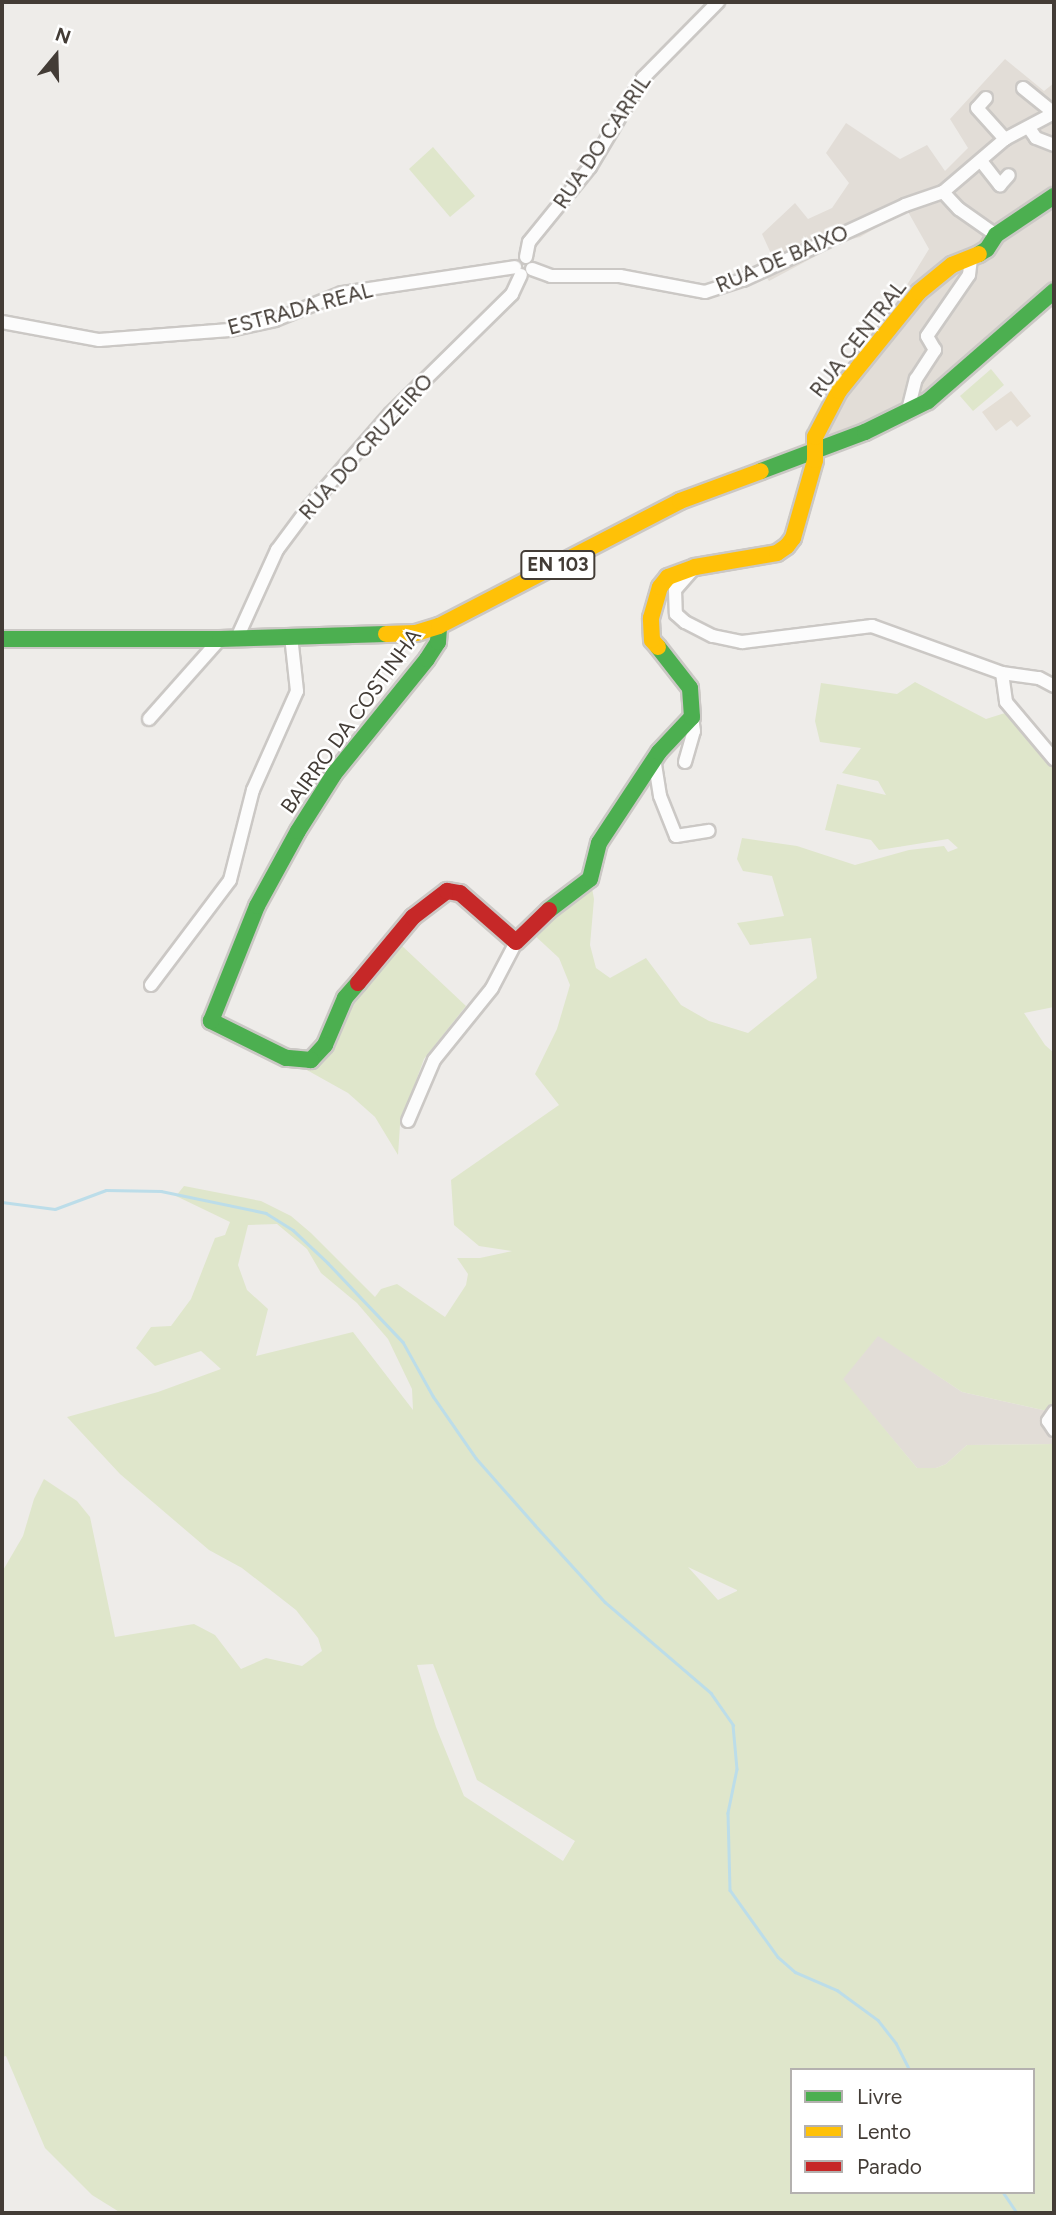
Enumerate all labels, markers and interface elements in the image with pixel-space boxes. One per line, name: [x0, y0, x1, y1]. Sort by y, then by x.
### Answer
north arrow: [21, 21, 91, 91]
text: N: [52, 22, 74, 49]
street label: RUA DO CARRIL: [548, 70, 656, 214]
street label: RUA DE BAIXO: [712, 220, 852, 298]
street label: RUA CENTRAL: [805, 276, 911, 402]
street label: ESTRADA REAL: [225, 278, 375, 340]
street label: RUA DO CRUZEIRO: [294, 369, 438, 525]
road number: EN 103: [520, 550, 596, 580]
street label: BAIRRO DA COSTINHA: [275, 624, 427, 818]
legend: [790, 2068, 1035, 2194]
text: Livre: [857, 2084, 902, 2109]
text: Lento: [857, 2119, 911, 2144]
text: Parado: [857, 2154, 922, 2179]

